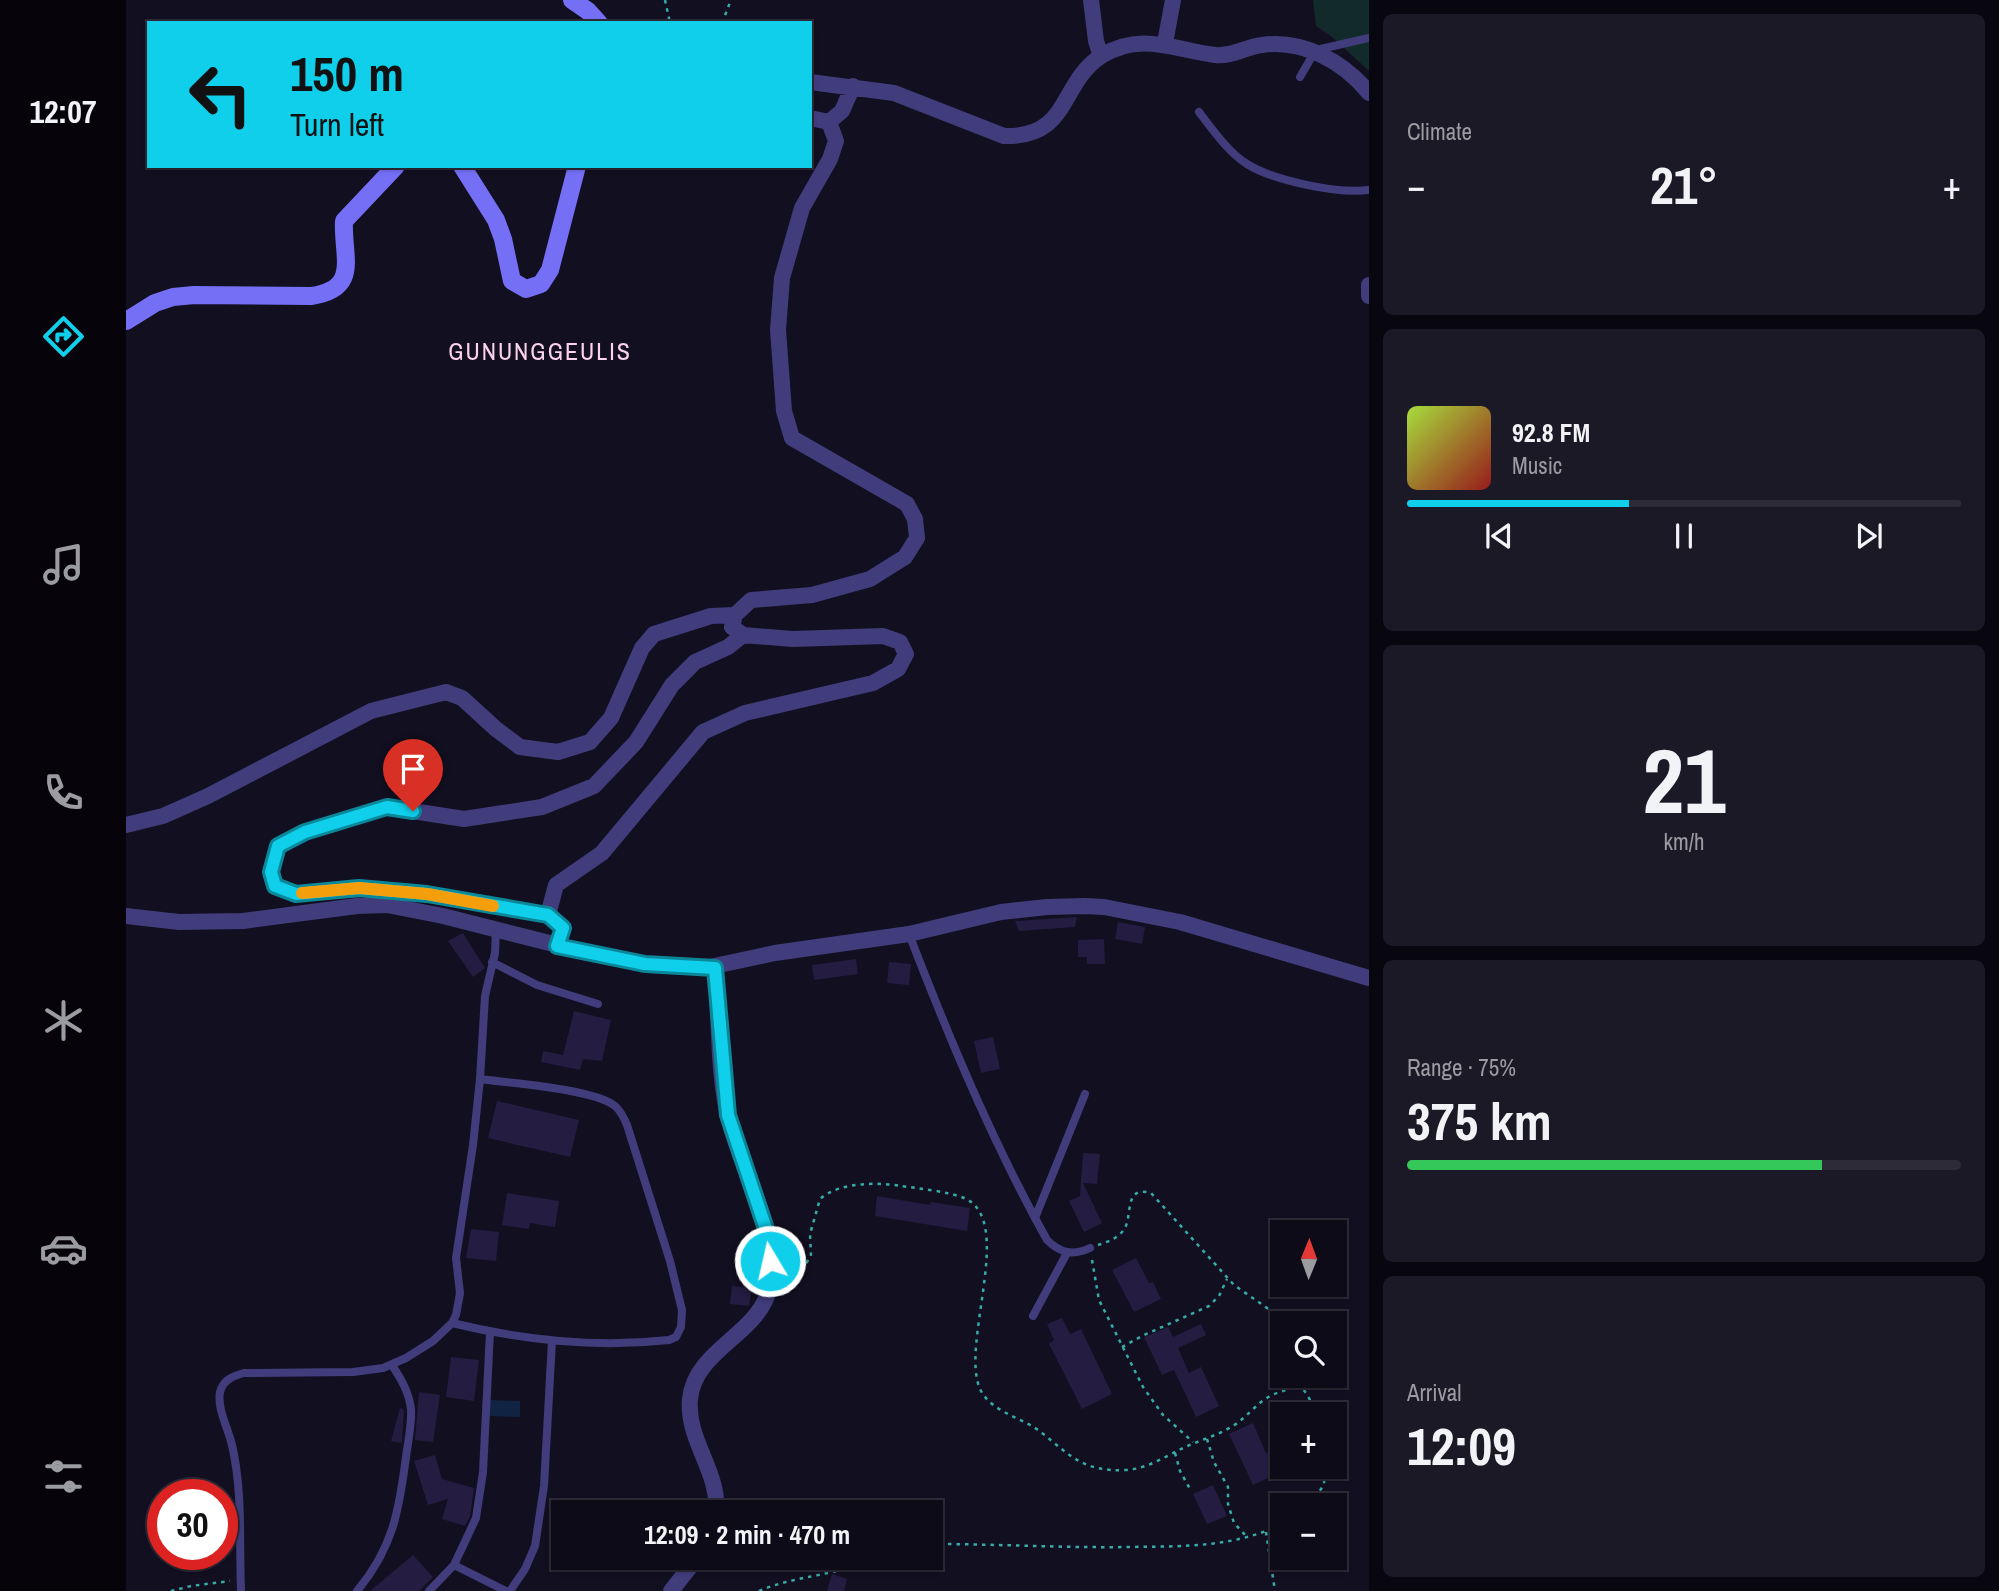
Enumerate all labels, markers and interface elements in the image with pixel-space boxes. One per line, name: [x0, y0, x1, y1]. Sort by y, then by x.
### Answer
text: 150 m: [290, 40, 404, 106]
icon: left: [175, 49, 266, 140]
text: 12:07: [29, 90, 97, 133]
text: Turn left: [290, 103, 384, 146]
text: Climate: [1407, 116, 1472, 147]
text: 21°: [1650, 150, 1718, 220]
text: −: [1407, 160, 1425, 211]
text: +: [1943, 160, 1961, 211]
icon: directions: [39, 312, 88, 361]
district label: GUNUNGGEULIS: [448, 335, 632, 367]
text: 92.8 FM: [1512, 415, 1590, 450]
text: Music: [1512, 450, 1562, 481]
icon: previous: [1480, 517, 1518, 555]
icon: pause: [1665, 517, 1703, 555]
icon: next: [1850, 517, 1888, 555]
icon: music: [39, 540, 88, 589]
text: 21: [1643, 719, 1726, 841]
pin: [383, 739, 443, 811]
icon: arrive: [394, 750, 432, 788]
icon: phone: [39, 768, 88, 817]
text: km/h: [1664, 826, 1704, 857]
icon: climate: [39, 996, 88, 1045]
text: Range · 75%: [1407, 1052, 1516, 1083]
text: 375 km: [1407, 1086, 1552, 1156]
north arrow: [1270, 1220, 1348, 1297]
map controls: [1270, 1220, 1347, 1570]
icon: car: [39, 1224, 88, 1273]
position arrow: [733, 1224, 807, 1298]
button: search: [1270, 1311, 1347, 1388]
text: Arrival: [1407, 1377, 1462, 1408]
button: +: [1270, 1402, 1347, 1479]
text: 12:09: [1407, 1411, 1516, 1481]
icon: filters: [39, 1452, 88, 1501]
speed limit sign: 30: [147, 1479, 238, 1570]
button: −: [1270, 1493, 1347, 1570]
text: 12:09 · 2 min · 470 m: [644, 1517, 850, 1552]

